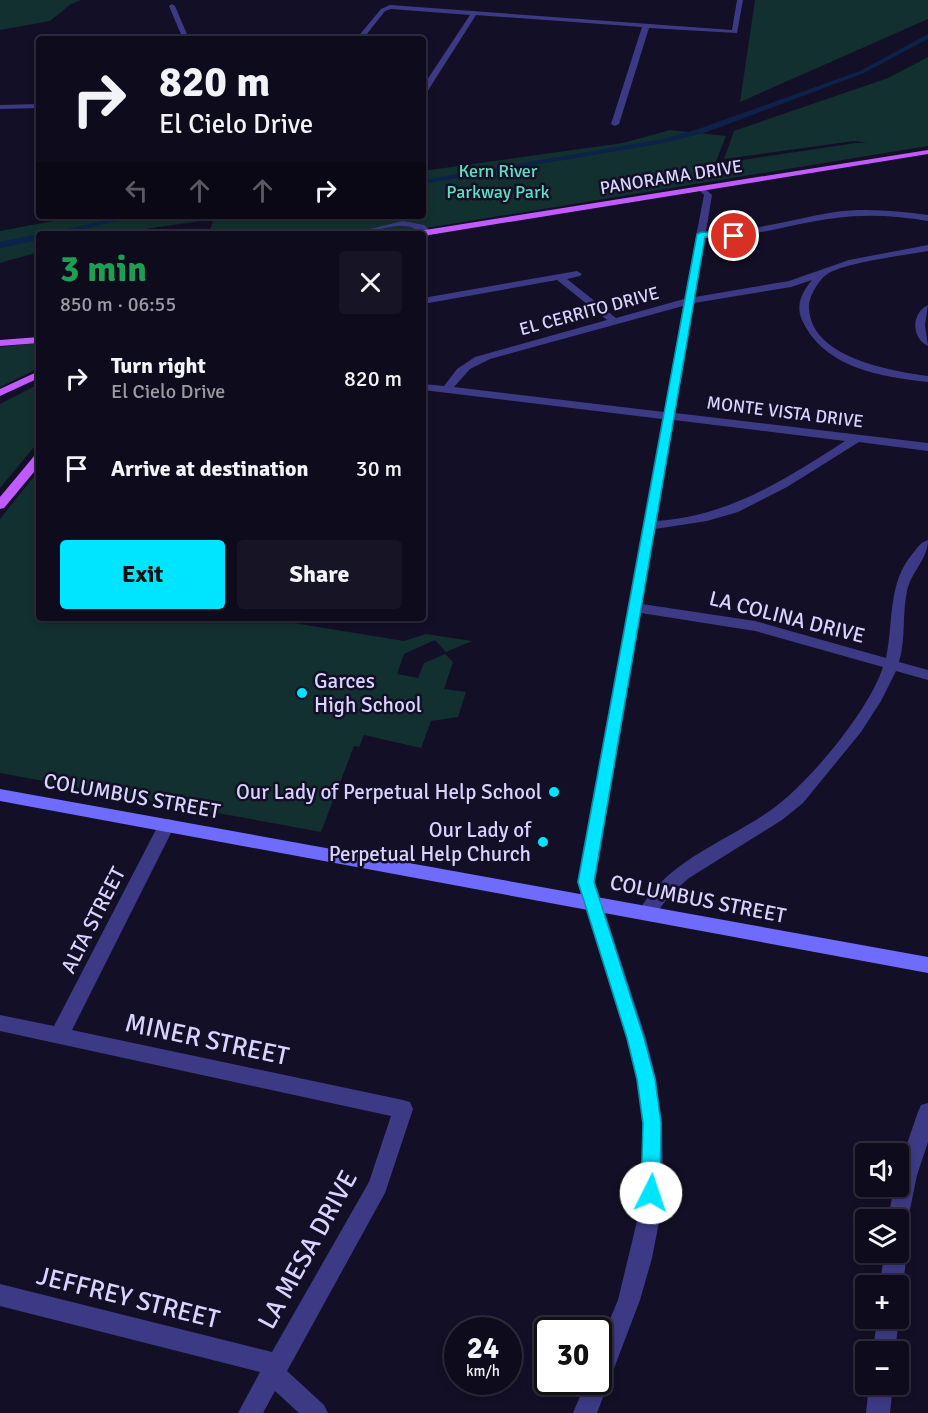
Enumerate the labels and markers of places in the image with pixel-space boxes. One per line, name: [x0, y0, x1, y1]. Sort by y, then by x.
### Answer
pin: [708, 210, 759, 261]
place label: Garces High School: [314, 668, 422, 718]
marker: Garces High School: [295, 686, 309, 700]
place label: Our Lady of Perpetual Help School: [236, 779, 542, 805]
marker: Our Lady of Perpetual Help School: [547, 785, 561, 799]
place label: Our Lady of Perpetual Help Church: [329, 817, 532, 867]
marker: Our Lady of Perpetual Help Church: [536, 835, 550, 849]

